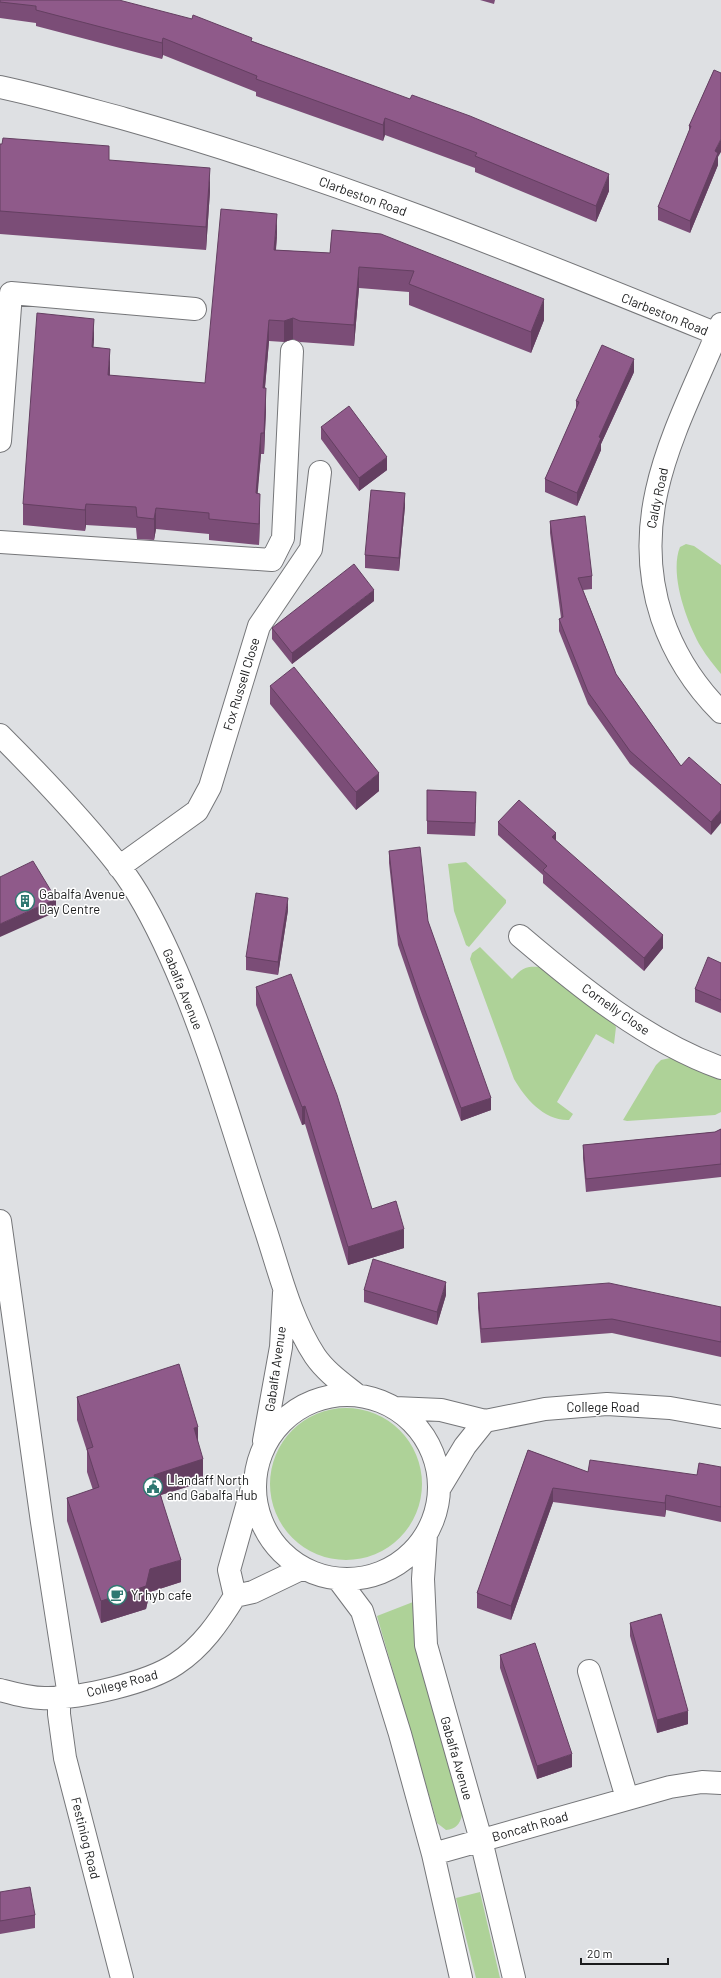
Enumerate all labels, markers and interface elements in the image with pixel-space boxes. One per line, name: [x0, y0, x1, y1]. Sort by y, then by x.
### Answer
street label: Clarbeston Road: [317, 173, 409, 219]
street label: Clarbeston Road: [619, 289, 711, 339]
street label: Caldy Road: [643, 466, 671, 530]
street label: Fox Russell Close: [219, 635, 263, 732]
place label: Gabalfa Avenue Day Centre: [39, 886, 125, 917]
building icon: Gabalfa Avenue Day Centre: [14, 890, 36, 912]
street label: Gabalfa Avenue: [159, 946, 207, 1032]
street label: Cornelly Close: [579, 980, 653, 1038]
street label: Gabalfa Avenue: [261, 1325, 289, 1413]
street label: College Road: [566, 1399, 640, 1415]
place label: Llandaff North and Gabalfa Hub: [167, 1472, 258, 1503]
public building icon: Llandaff North and Gabalfa Hub: [142, 1476, 164, 1498]
cafe icon: Yr hyb cafe: [106, 1584, 128, 1606]
place label: Yr hyb cafe: [131, 1587, 192, 1603]
street label: College Road: [85, 1666, 159, 1700]
street label: Gabalfa Avenue: [437, 1714, 477, 1802]
street label: Festiniog Road: [68, 1795, 104, 1881]
street label: Boncath Road: [490, 1807, 570, 1845]
scale bar: [581, 1940, 668, 1966]
text: 20 m: [587, 1946, 613, 1960]

